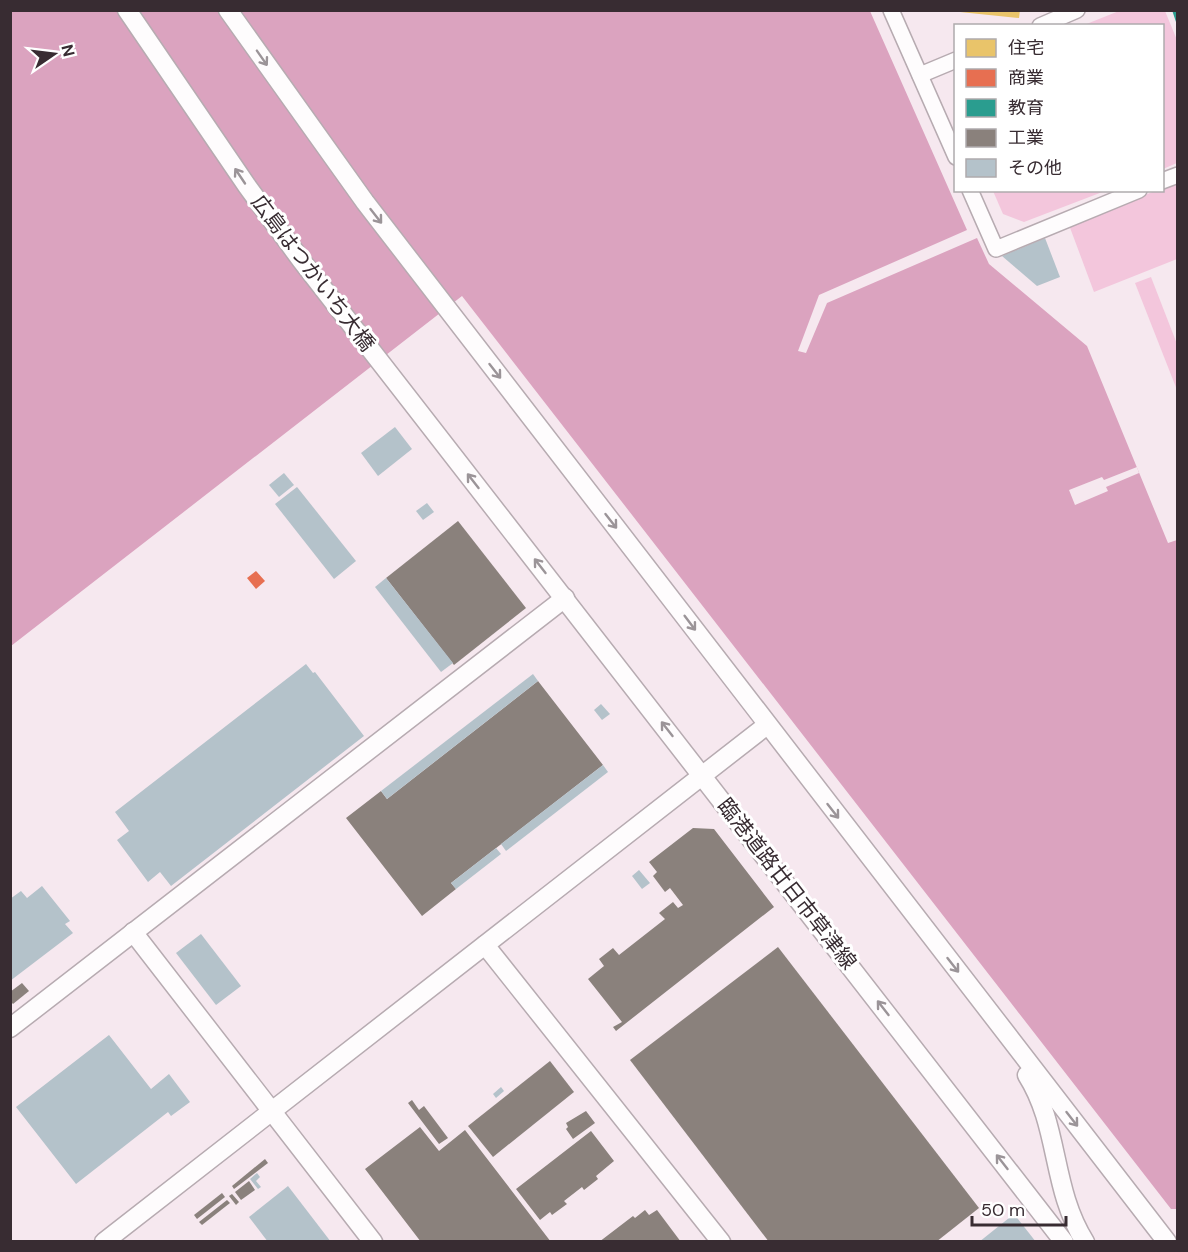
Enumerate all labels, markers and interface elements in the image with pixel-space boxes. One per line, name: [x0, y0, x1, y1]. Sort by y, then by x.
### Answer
north arrow: [24, 24, 84, 84]
legend: [954, 24, 1164, 192]
text: 住宅: [1008, 36, 1044, 60]
text: N: [56, 42, 80, 59]
one-way arrow: [256, 50, 268, 66]
text: 商業: [1008, 66, 1044, 90]
text: 教育: [1008, 96, 1044, 120]
text: 工業: [1008, 126, 1044, 150]
text: その他: [1008, 156, 1062, 180]
one-way arrow: [234, 168, 246, 185]
street label: 広島はつかいち大橋: [245, 189, 381, 357]
one-way arrow: [370, 208, 383, 224]
one-way arrow: [489, 362, 502, 378]
one-way arrow: [467, 473, 480, 489]
one-way arrow: [605, 512, 617, 528]
one-way arrow: [533, 558, 546, 574]
one-way arrow: [683, 615, 696, 631]
one-way arrow: [660, 721, 673, 737]
street label: 臨港道路廿日市草津線: [711, 793, 863, 975]
one-way arrow: [827, 803, 840, 819]
one-way arrow: [946, 957, 959, 973]
one-way arrow: [876, 1000, 889, 1016]
one-way arrow: [1066, 1111, 1078, 1127]
one-way arrow: [996, 1154, 1009, 1170]
scale bar: [972, 1189, 1066, 1227]
text: 50 m: [981, 1198, 1025, 1222]

